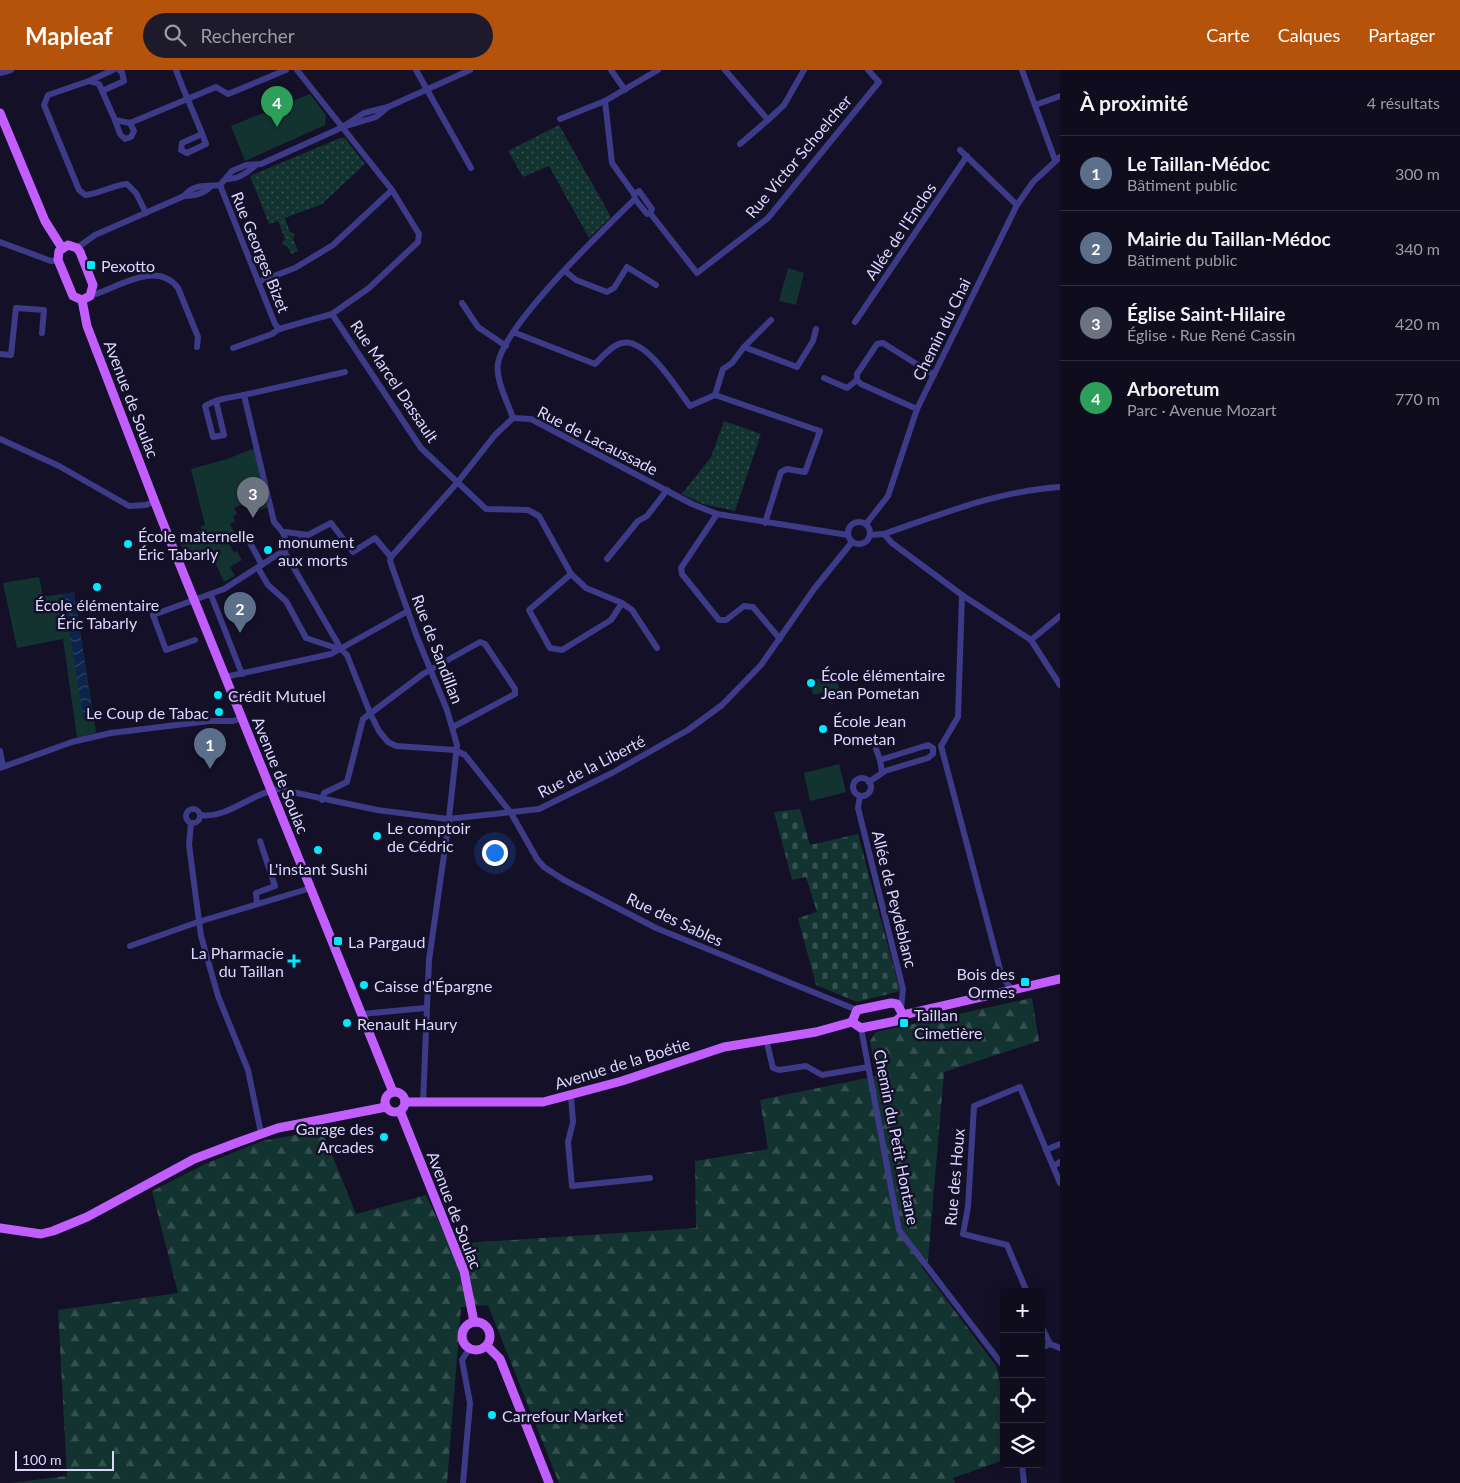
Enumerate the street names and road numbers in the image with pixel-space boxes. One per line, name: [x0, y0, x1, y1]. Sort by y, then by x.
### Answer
street label: Rue Victor Schoelcher: [741, 91, 855, 221]
street label: Allée de l'Enclos: [860, 179, 940, 283]
street label: Rue Georges Bizet: [228, 189, 294, 316]
street label: Chemin du Chai: [908, 275, 974, 383]
street label: Rue Marcel Dassault: [347, 316, 443, 446]
street label: Avenue de Soulac: [101, 337, 163, 461]
street label: Rue de Lacaussade: [535, 401, 661, 479]
street label: Rue de Sandillan: [408, 592, 468, 706]
street label: Avenue de Soulac: [249, 714, 313, 837]
street label: Rue de la Liberté: [534, 731, 648, 801]
street label: Allée de Peydeblanc: [869, 828, 921, 970]
street label: Rue des Sables: [624, 888, 726, 950]
street label: Avenue de la Boétie: [552, 1033, 692, 1093]
street label: Chemin du Petit Hontane: [871, 1048, 923, 1226]
street label: Rue des Houx: [940, 1128, 968, 1226]
street label: Avenue de Soulac: [424, 1148, 486, 1272]

